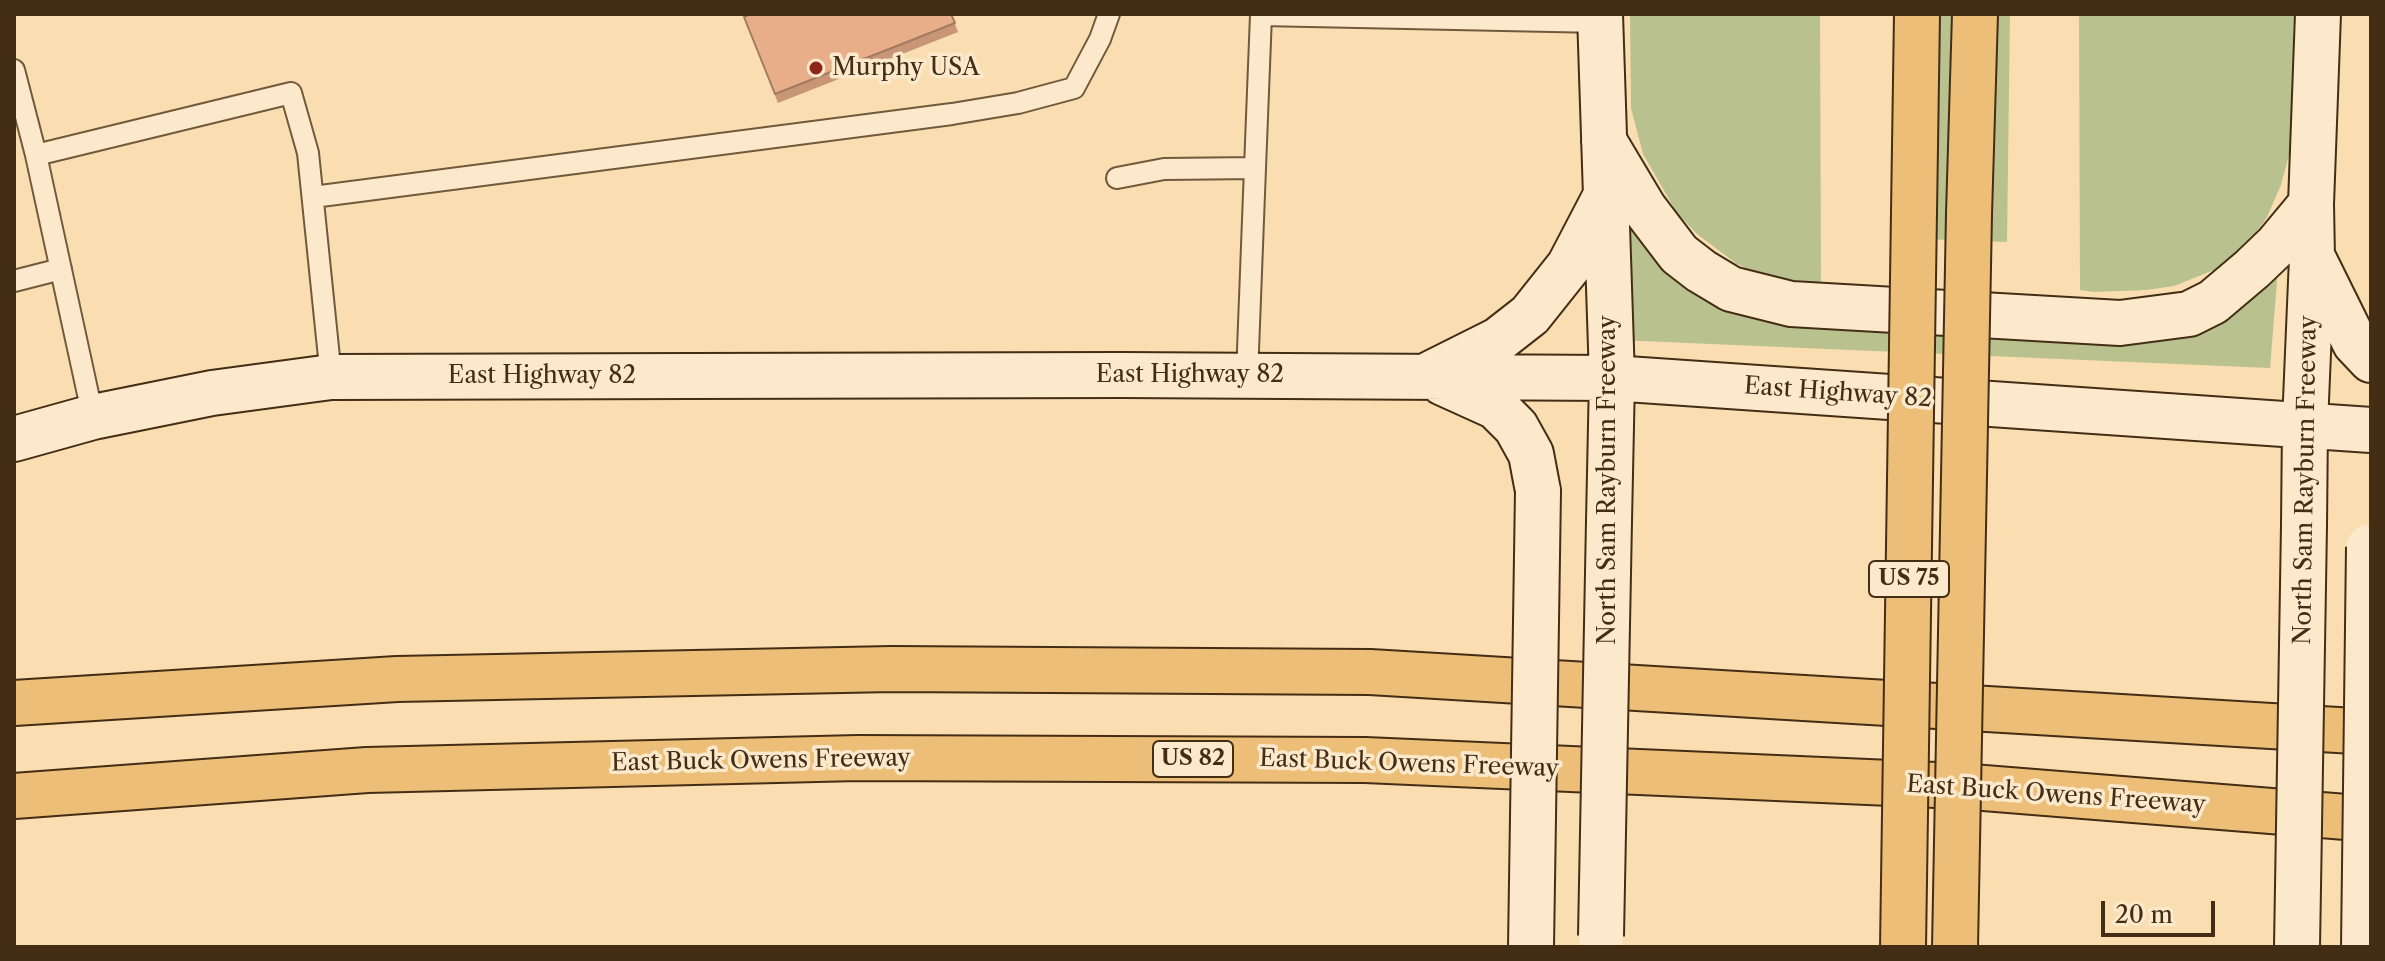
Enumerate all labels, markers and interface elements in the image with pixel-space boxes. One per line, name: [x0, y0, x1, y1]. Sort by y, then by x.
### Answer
place label: Murphy USA: [832, 54, 980, 82]
marker: Murphy USA: [807, 59, 825, 77]
street label: North Sam Rayburn Freeway: [1594, 315, 1622, 645]
street label: North Sam Rayburn Freeway: [2289, 315, 2323, 645]
street label: East Highway 82: [1096, 361, 1284, 389]
street label: East Highway 82: [448, 362, 636, 390]
street label: East Highway 82: [1743, 372, 1933, 414]
road number: US 75: [1869, 561, 1949, 597]
road number: US 82: [1153, 741, 1233, 777]
street label: East Buck Owens Freeway: [611, 744, 911, 778]
street label: East Buck Owens Freeway: [1259, 744, 1559, 784]
street label: East Buck Owens Freeway: [1905, 770, 2207, 820]
scale bar: [2105, 885, 2219, 935]
text: 20 m: [2115, 900, 2173, 929]

